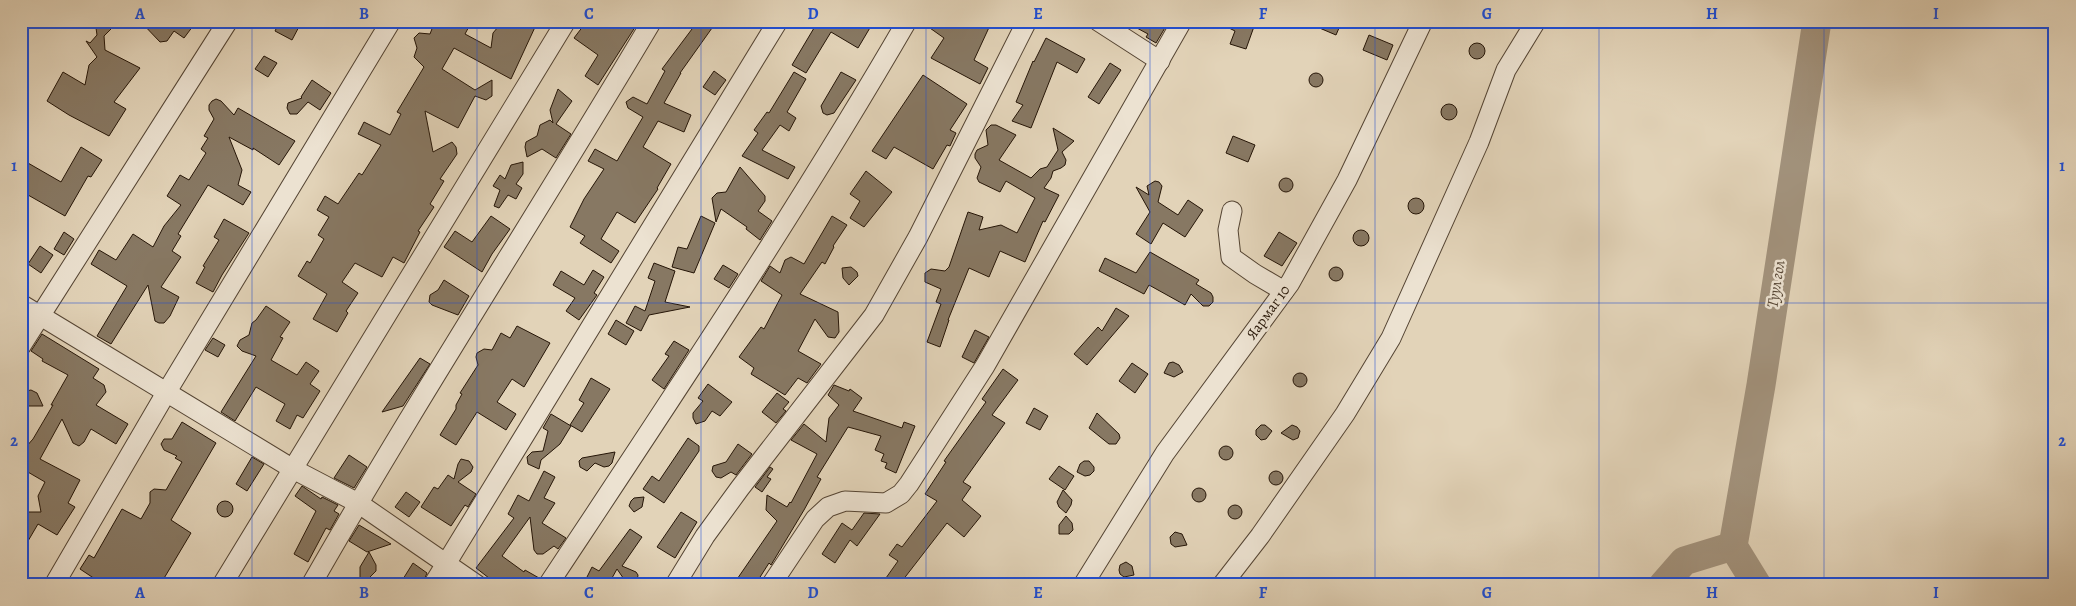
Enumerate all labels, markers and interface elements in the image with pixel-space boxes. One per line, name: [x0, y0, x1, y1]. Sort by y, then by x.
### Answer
text: A: [134, 3, 146, 25]
text: B: [359, 3, 369, 25]
text: C: [584, 3, 594, 25]
text: D: [807, 3, 819, 25]
text: E: [1033, 3, 1043, 25]
text: F: [1259, 3, 1268, 25]
text: G: [1482, 3, 1492, 25]
text: H: [1706, 3, 1718, 25]
text: I: [1933, 3, 1939, 25]
text: 1: [11, 155, 17, 177]
text: 1: [2059, 155, 2065, 177]
water label: Туул гол: [1761, 258, 1791, 309]
street label: Яармаг 10: [1241, 281, 1295, 343]
text: 2: [10, 430, 18, 452]
text: 2: [2058, 430, 2066, 452]
text: A: [134, 582, 146, 604]
text: B: [359, 582, 369, 604]
text: C: [584, 582, 594, 604]
text: D: [807, 582, 819, 604]
text: E: [1033, 582, 1043, 604]
text: F: [1259, 582, 1268, 604]
text: G: [1482, 582, 1492, 604]
text: H: [1706, 582, 1718, 604]
text: I: [1933, 582, 1939, 604]

